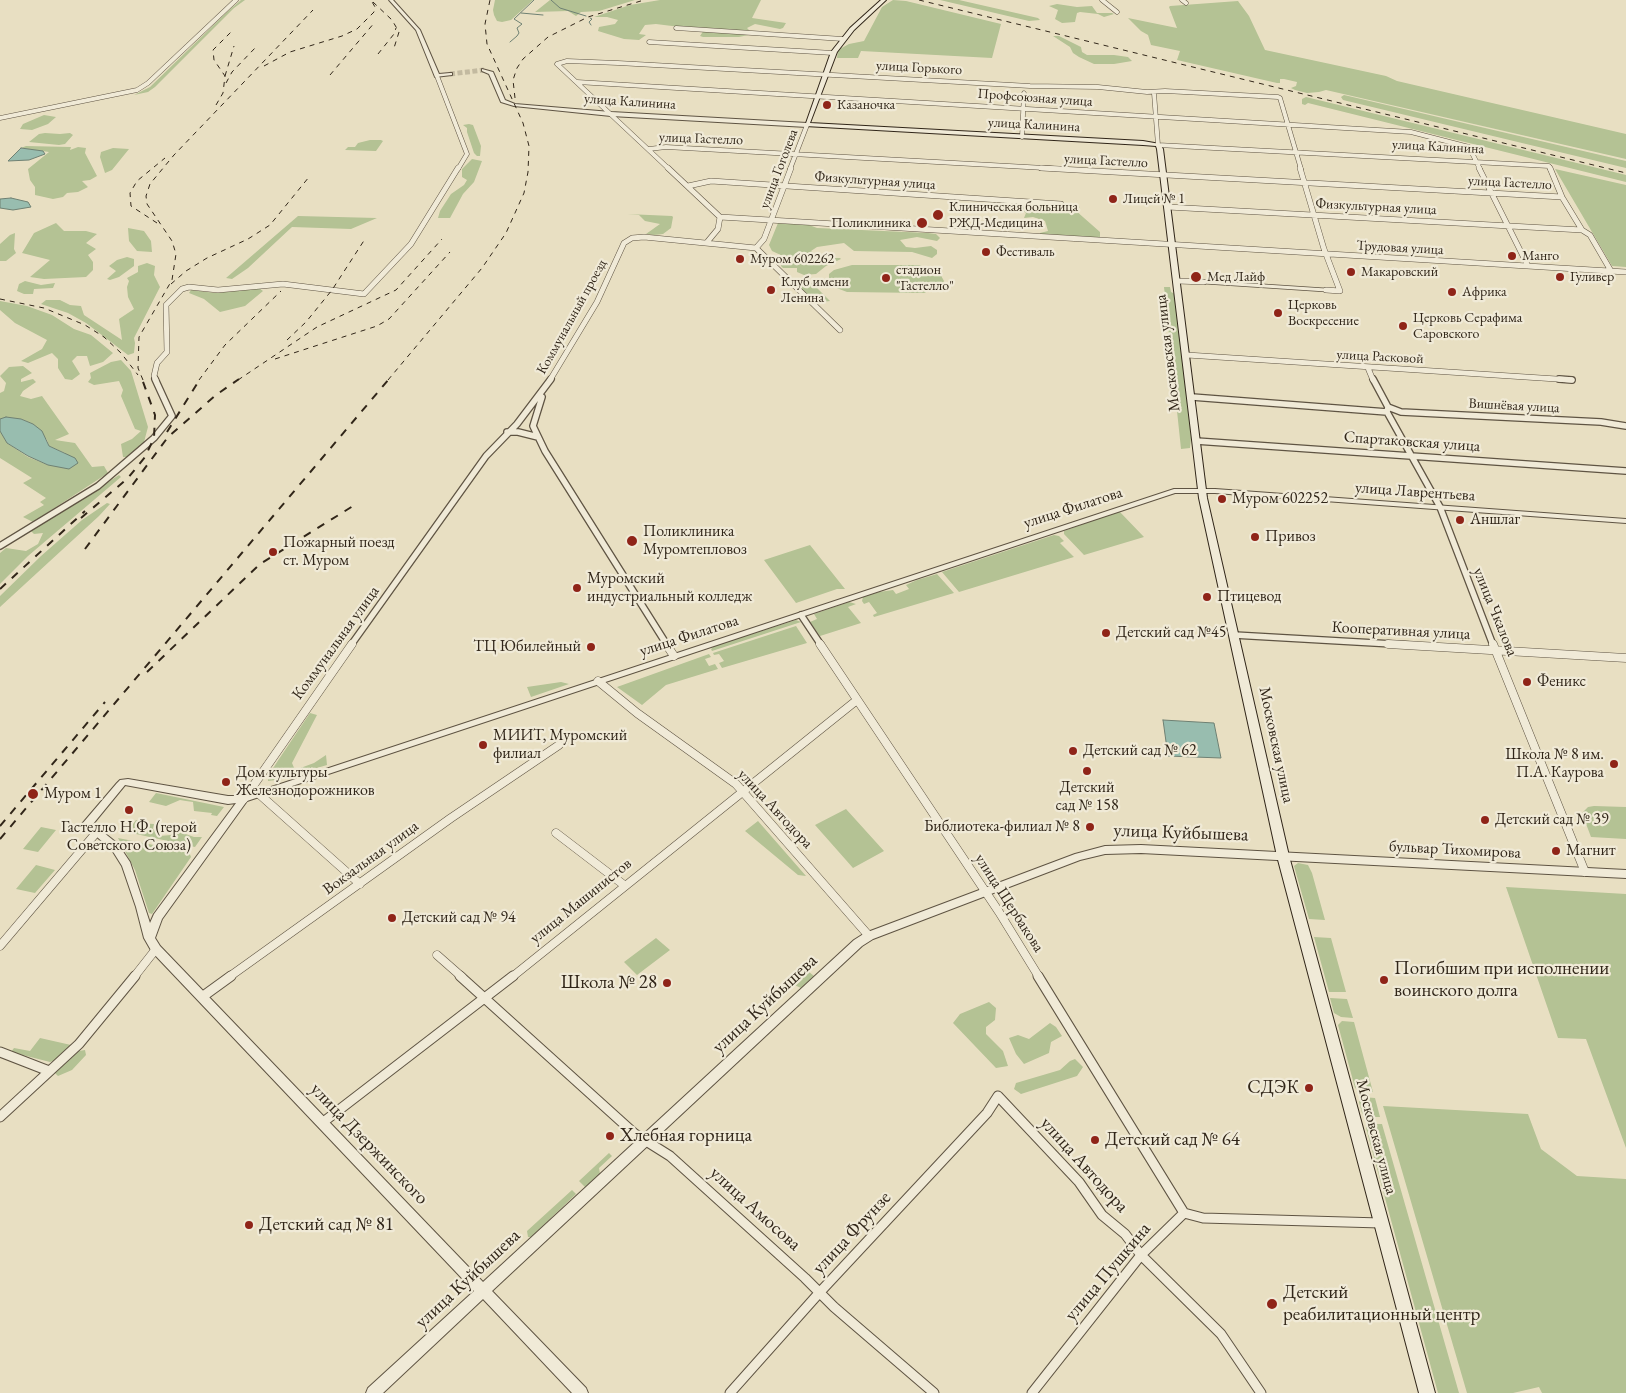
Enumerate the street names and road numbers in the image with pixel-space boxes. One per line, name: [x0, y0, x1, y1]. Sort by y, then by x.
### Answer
street label: улица Горького: [875, 57, 963, 79]
street label: Профсоюзная улица: [977, 86, 1093, 110]
street label: улица Калинина: [584, 90, 676, 114]
street label: улица Калинина: [988, 114, 1080, 136]
street label: улица Гоголева: [756, 127, 802, 211]
street label: улица Гастелло: [659, 129, 743, 149]
street label: улица Калинина: [1392, 136, 1484, 158]
street label: улица Гастелло: [1064, 150, 1148, 172]
street label: Физкультурная улица: [814, 168, 936, 194]
street label: улица Гастелло: [1468, 172, 1552, 194]
street label: Физкультурная улица: [1315, 195, 1437, 219]
street label: Трудовая улица: [1356, 237, 1444, 259]
street label: Коммунальный проезд: [533, 257, 611, 377]
street label: Московская улица: [1151, 293, 1185, 413]
street label: улица Расковой: [1336, 346, 1424, 368]
street label: Вишнёвая улица: [1468, 395, 1560, 417]
street label: Спартаковская улица: [1343, 428, 1481, 456]
street label: улица Лаврентьева: [1354, 478, 1476, 506]
street label: улица Филатова: [1021, 483, 1125, 533]
street label: улица Чкалова: [1468, 565, 1522, 659]
street label: Коммунальная улица: [288, 582, 384, 704]
street label: улица Филатова: [637, 611, 741, 661]
street label: Кооперативная улица: [1331, 618, 1471, 644]
street label: Московская улица: [1254, 685, 1298, 805]
street label: улица Автодора: [733, 765, 817, 853]
street label: Вокзальная улица: [319, 817, 423, 899]
street label: улица Куйбышева: [1113, 819, 1249, 847]
street label: бульвар Тихомирова: [1389, 837, 1521, 863]
street label: улица Щербакова: [970, 850, 1048, 956]
street label: улица Машинистов: [526, 854, 636, 948]
street label: улица Куйбышева: [708, 950, 822, 1058]
street label: Московская улица: [1351, 1077, 1401, 1197]
street label: улица Дзержинского: [305, 1078, 433, 1210]
street label: улица Автодора: [1035, 1112, 1133, 1218]
street label: улица Амосова: [705, 1162, 805, 1256]
street label: улица Фрунзе: [808, 1187, 896, 1279]
street label: улица Пушкина: [1060, 1218, 1156, 1326]
street label: улица Куйбышева: [411, 1225, 525, 1333]

